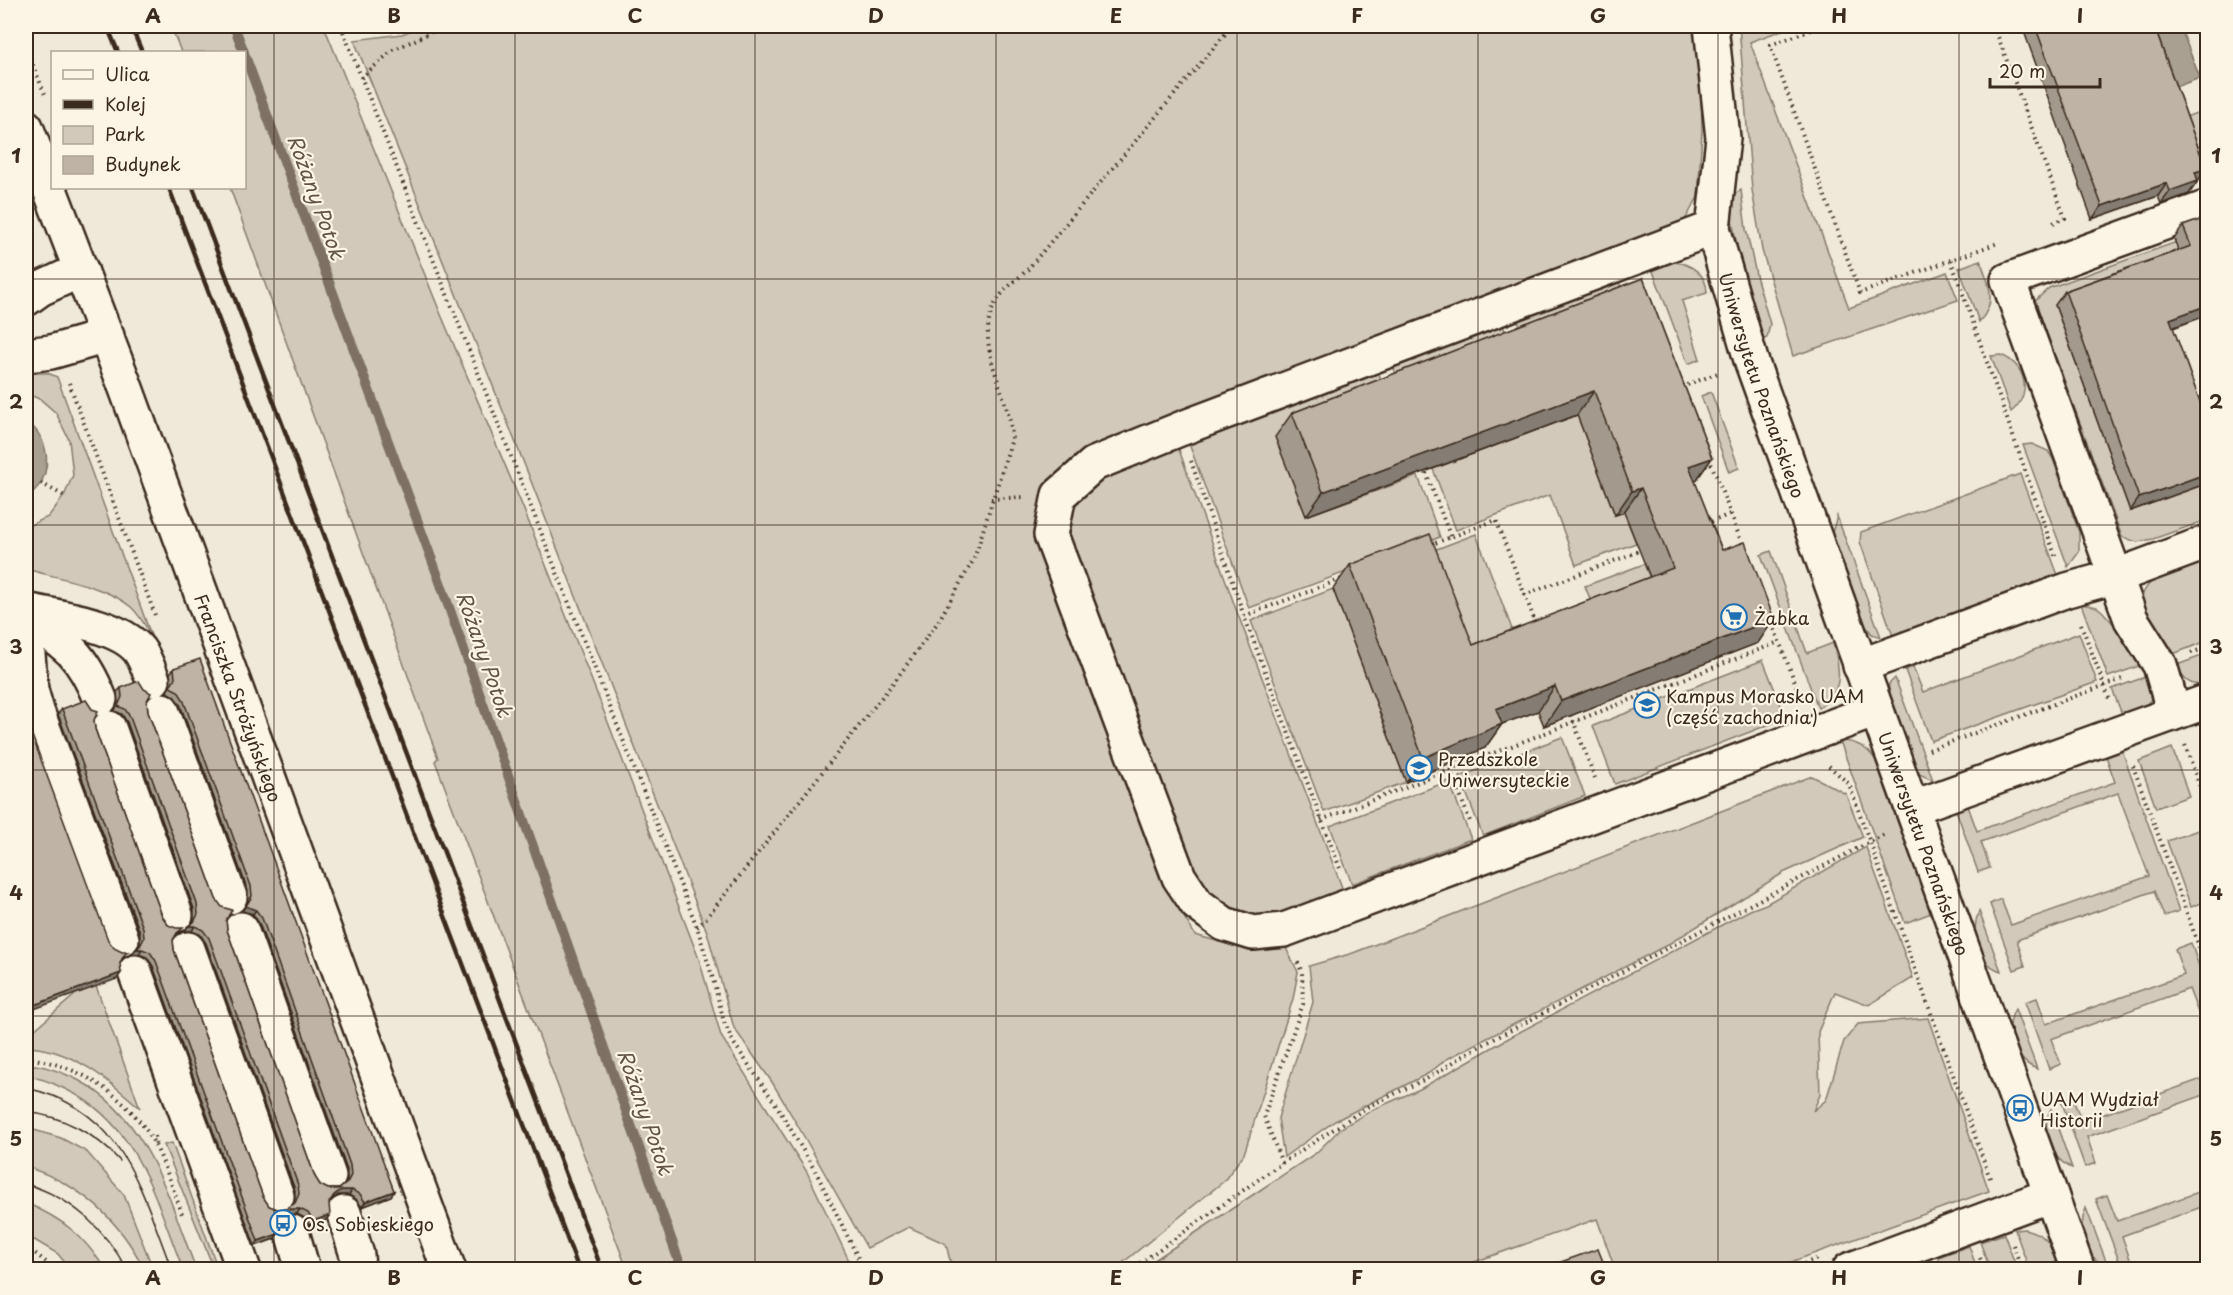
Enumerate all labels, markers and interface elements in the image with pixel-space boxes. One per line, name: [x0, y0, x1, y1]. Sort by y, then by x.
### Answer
text: A: [145, 0, 161, 30]
text: B: [387, 0, 401, 30]
text: C: [627, 0, 643, 30]
text: D: [868, 0, 884, 30]
text: E: [1110, 0, 1122, 30]
text: F: [1351, 0, 1363, 30]
text: G: [1590, 0, 1606, 30]
text: H: [1831, 0, 1847, 30]
text: I: [2077, 0, 2083, 30]
legend: [51, 51, 246, 189]
scale bar: [1990, 51, 2100, 89]
text: 20 m: [1999, 57, 2045, 84]
text: Ulica: [105, 60, 150, 87]
text: Kolej: [105, 90, 146, 117]
text: Park: [105, 120, 145, 147]
water label: Różany Potok: [281, 130, 354, 264]
text: 1: [11, 140, 21, 170]
text: 1: [2211, 140, 2221, 170]
text: Budynek: [105, 150, 181, 177]
street label: Uniwersytetu Poznańskiego: [1713, 269, 1813, 502]
text: 2: [9, 386, 23, 416]
text: 2: [2209, 386, 2223, 416]
water label: Różany Potok: [449, 587, 521, 721]
street label: Franciszka Stróżyńskiego: [189, 589, 290, 805]
supermarket icon: Żabka: [1719, 602, 1749, 632]
place label: Żabka: [1754, 604, 1810, 631]
text: 3: [9, 631, 23, 661]
text: 3: [2209, 631, 2223, 661]
place label: Kampus Morasko UAM (część zachodnia): [1666, 682, 1864, 730]
school or university icon: Kampus Morasko UAM (część zachodnia): [1632, 690, 1662, 720]
street label: Uniwersytetu Poznańskiego: [1872, 728, 1977, 959]
place label: Przedszkole Uniwersyteckie: [1438, 745, 1570, 793]
school or university icon: Przedszkole Uniwersyteckie: [1404, 753, 1434, 783]
text: 4: [9, 877, 23, 907]
text: 4: [2209, 877, 2223, 907]
water label: Różany Potok: [610, 1045, 682, 1179]
place label: UAM Wydział Historii: [2040, 1085, 2159, 1133]
bus stop icon: UAM Wydział Historii: [2005, 1093, 2035, 1123]
text: 5: [10, 1123, 22, 1153]
text: 5: [2210, 1123, 2222, 1153]
bus stop icon: Os. Sobieskiego: [268, 1208, 298, 1238]
place label: Os. Sobieskiego: [302, 1210, 434, 1237]
text: A: [145, 1262, 161, 1292]
text: B: [387, 1262, 401, 1292]
text: C: [627, 1262, 643, 1292]
text: D: [868, 1262, 884, 1292]
text: E: [1110, 1262, 1122, 1292]
text: F: [1351, 1262, 1363, 1292]
text: G: [1590, 1262, 1606, 1292]
text: H: [1831, 1262, 1847, 1292]
text: I: [2077, 1262, 2083, 1292]

